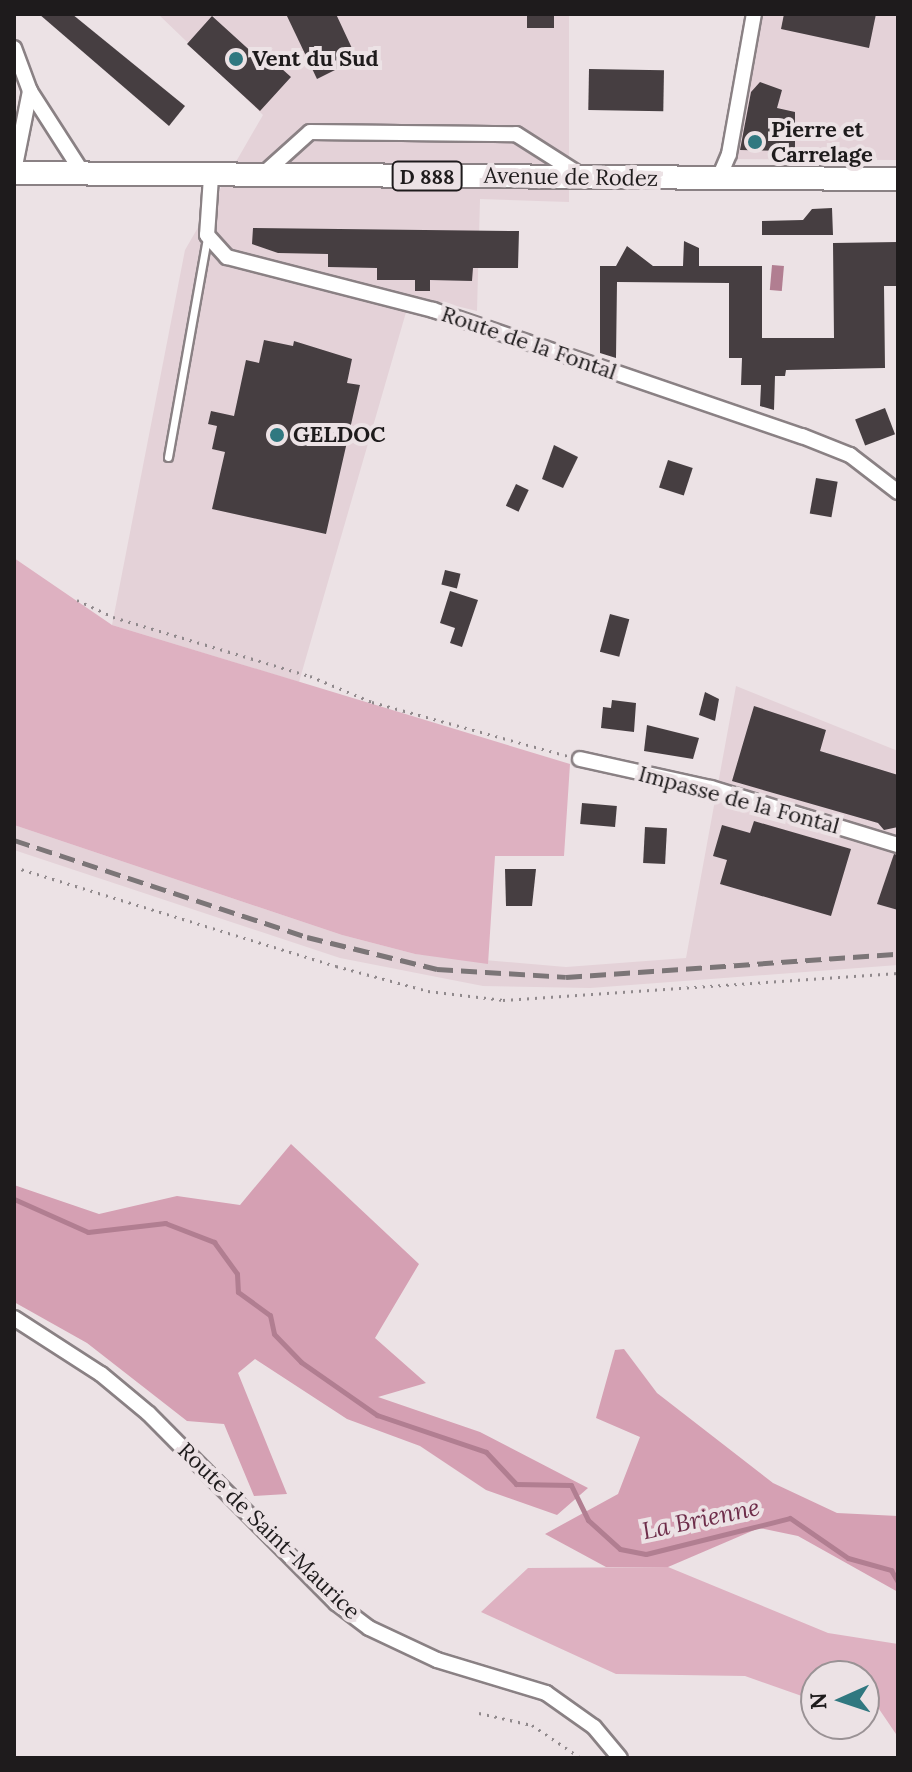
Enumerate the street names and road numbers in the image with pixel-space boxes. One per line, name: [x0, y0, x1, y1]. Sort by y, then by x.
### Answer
road number: D 888: [391, 160, 463, 192]
street label: Avenue de Rodez: [484, 162, 658, 192]
street label: Route de la Fontal: [438, 301, 620, 385]
street label: Impasse de la Fontal: [636, 760, 842, 840]
street label: Route de Saint-Maurice: [173, 1437, 365, 1625]

